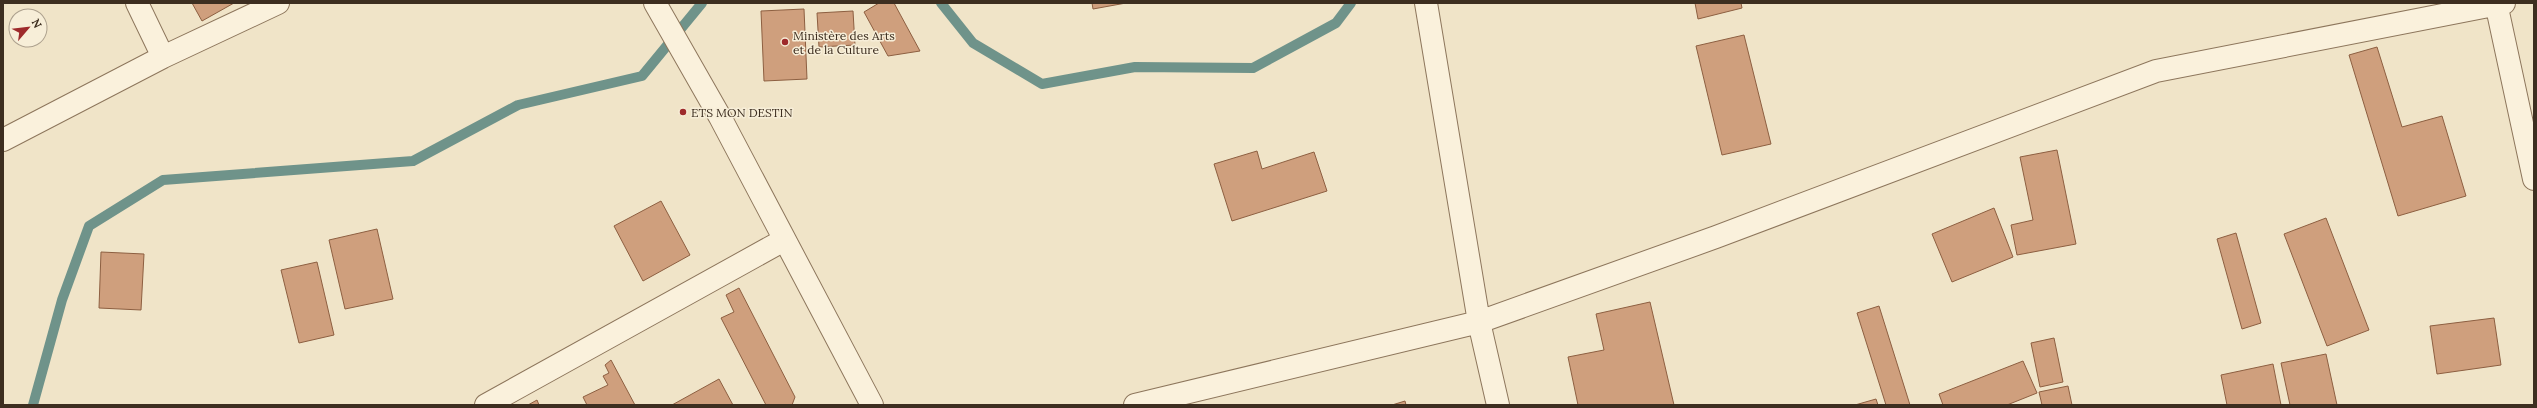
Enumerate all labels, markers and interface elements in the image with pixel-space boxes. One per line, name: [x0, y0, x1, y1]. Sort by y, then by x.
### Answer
north arrow: [8, 8, 48, 48]
text: N: [29, 16, 45, 31]
place label: Ministère des Arts et de la Culture: [793, 28, 895, 57]
marker: Ministère des Arts et de la Culture: [780, 37, 790, 47]
place label: ETS MON DESTIN: [691, 105, 793, 120]
marker: ETS MON DESTIN: [678, 107, 688, 117]

